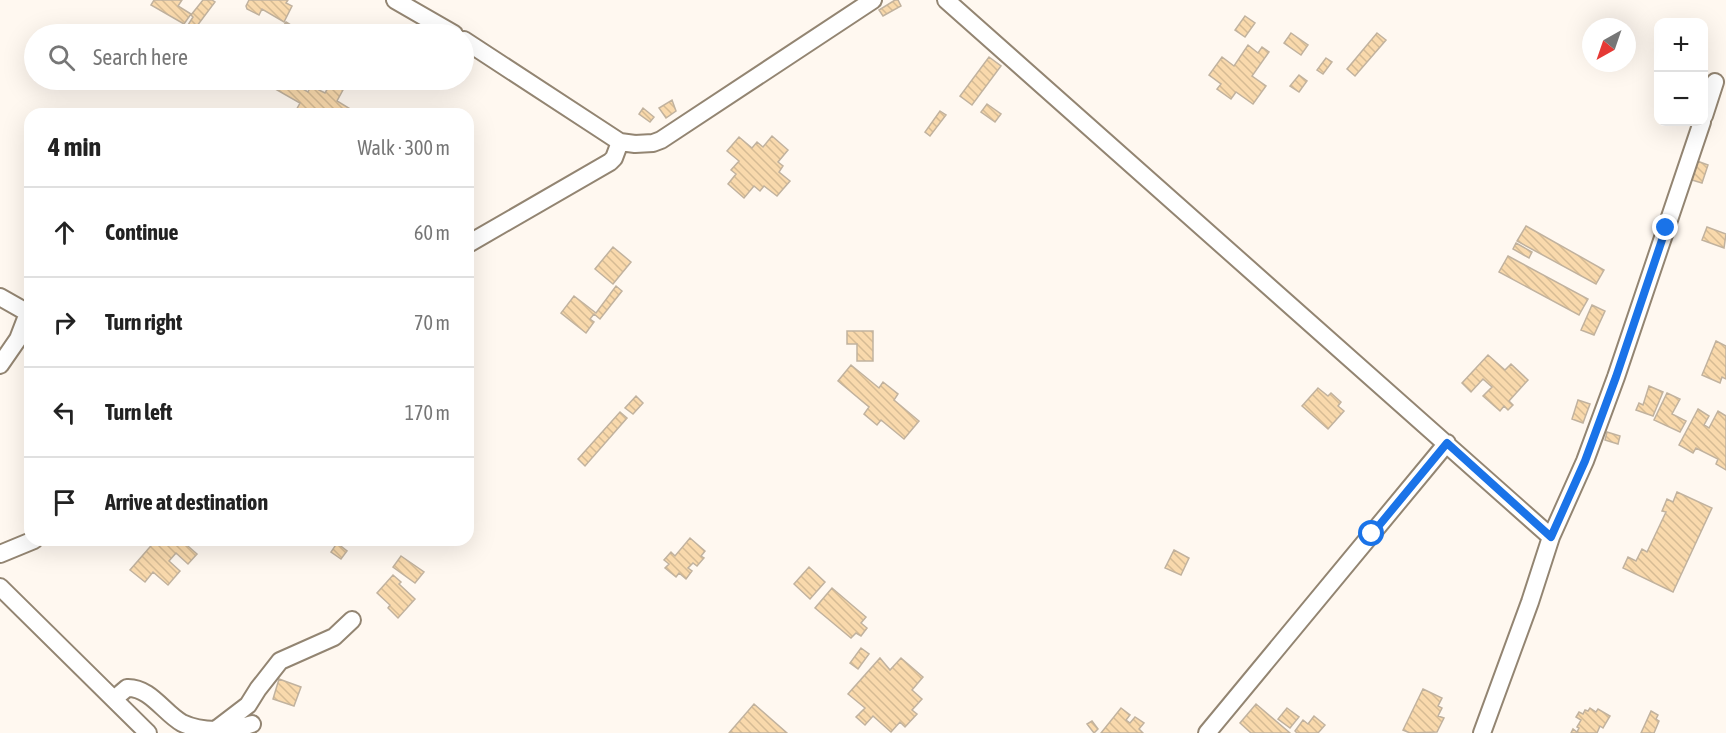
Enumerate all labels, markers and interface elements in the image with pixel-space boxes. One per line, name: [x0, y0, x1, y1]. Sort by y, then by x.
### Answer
north arrow: [1582, 18, 1636, 72]
map controls: [1654, 18, 1708, 126]
button: +: [1654, 18, 1708, 72]
search box: [24, 24, 474, 90]
icon: search: [45, 41, 78, 74]
text: Search here: [93, 44, 188, 70]
button: −: [1654, 72, 1708, 126]
text: 4 min: [48, 132, 101, 162]
text: Walk · 300 m: [358, 136, 450, 159]
route end: [1652, 214, 1678, 240]
icon: ahead: [48, 216, 81, 249]
text: Continue: [105, 219, 179, 245]
text: 60 m: [414, 221, 450, 244]
icon: right: [48, 306, 81, 339]
text: Turn right: [105, 309, 182, 335]
text: 70 m: [414, 311, 450, 334]
icon: left: [48, 396, 81, 429]
text: Turn left: [105, 399, 172, 425]
text: 170 m: [405, 401, 450, 424]
icon: arrive: [48, 486, 81, 519]
text: Arrive at destination: [105, 489, 268, 515]
route start: [1358, 520, 1384, 546]

